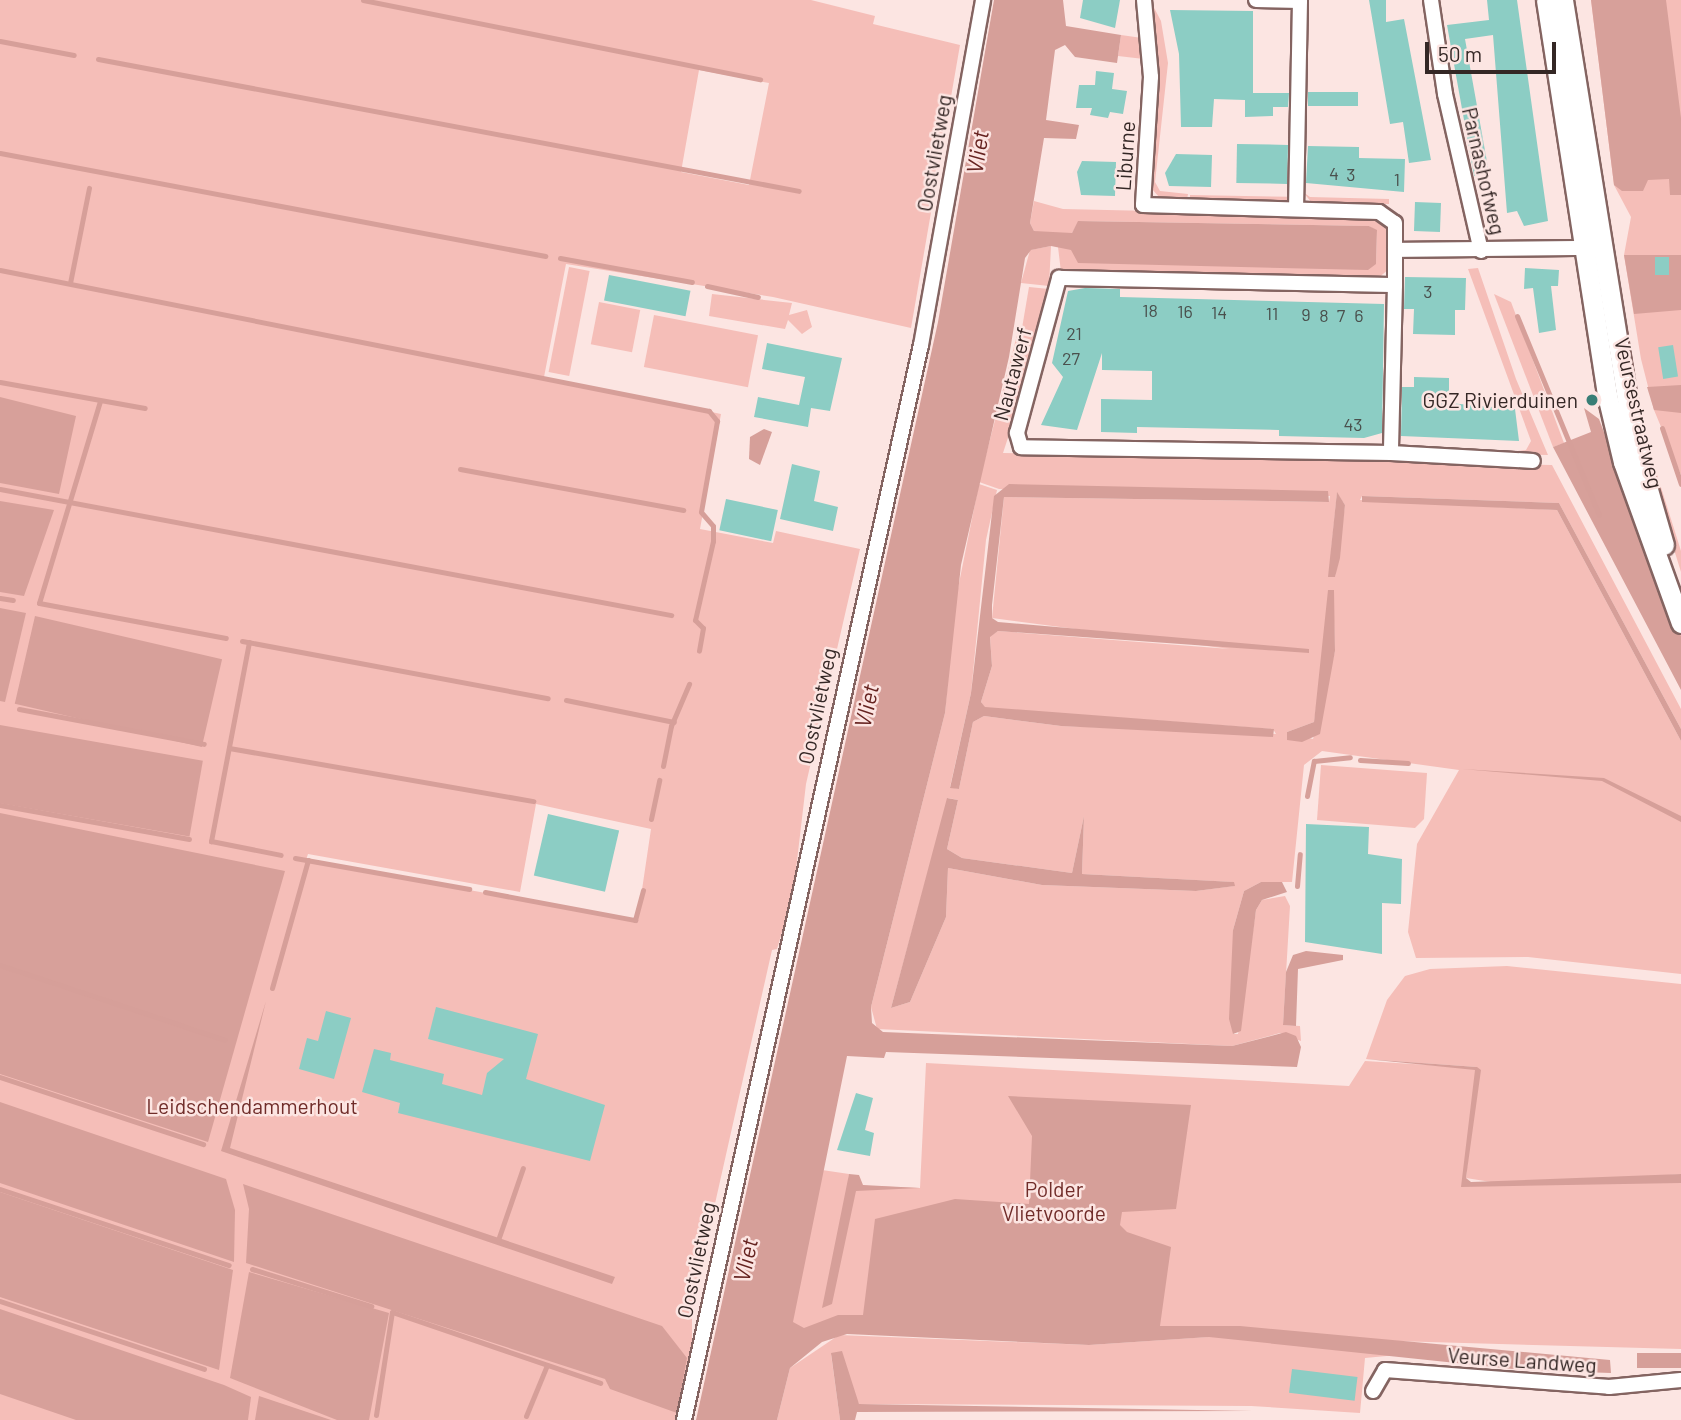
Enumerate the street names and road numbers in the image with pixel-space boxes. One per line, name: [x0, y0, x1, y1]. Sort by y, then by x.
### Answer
street label: Oostvlietweg: [911, 93, 957, 213]
street label: Parnashofweg: [1457, 105, 1511, 237]
street label: Liburne: [1110, 120, 1140, 192]
street label: Nautawerf: [987, 324, 1037, 424]
street label: Veursestraatweg: [1609, 335, 1669, 491]
street label: Oostvlietweg: [792, 646, 842, 766]
street label: Oostvlietweg: [671, 1200, 721, 1320]
street label: Veurse Landweg: [1447, 1342, 1597, 1378]

